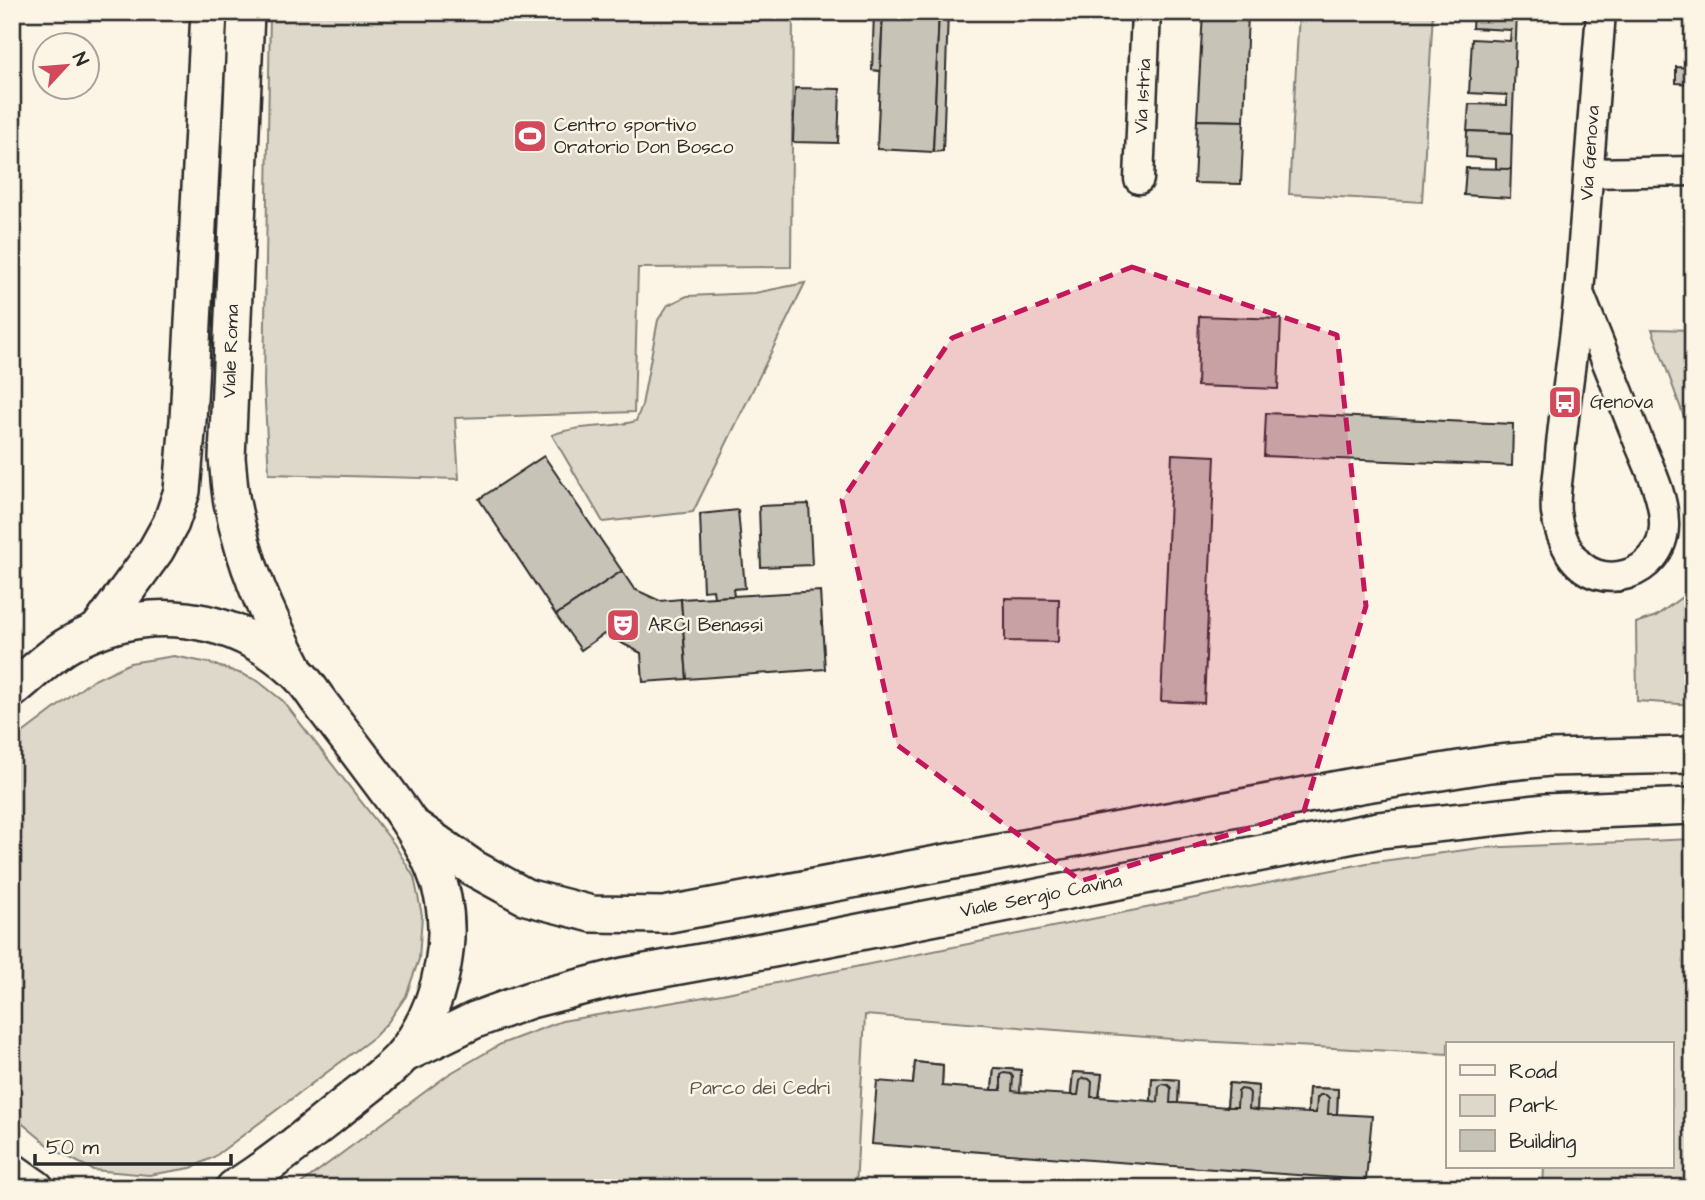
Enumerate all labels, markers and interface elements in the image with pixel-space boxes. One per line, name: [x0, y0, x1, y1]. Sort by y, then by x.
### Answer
north arrow: [32, 32, 102, 102]
text: N: [65, 48, 95, 71]
street label: Via Istria: [1128, 57, 1158, 134]
street label: Via Genova: [1573, 104, 1607, 201]
place label: Centro sportivo Oratorio Don Bosco: [554, 112, 734, 161]
sports icon: Centro sportivo Oratorio Don Bosco: [511, 117, 549, 155]
street label: Viale Roma: [216, 303, 246, 398]
bus stop icon: Genova: [1546, 383, 1584, 421]
place label: Genova: [1590, 389, 1653, 416]
theatre icon: ARCI Benassi: [604, 606, 642, 644]
place label: ARCI Benassi: [648, 612, 763, 639]
street label: Viale Sergio Cavina: [958, 867, 1125, 926]
legend: [1446, 1042, 1674, 1168]
text: Road: [1509, 1057, 1557, 1086]
park label: Parco dei Cedri: [690, 1075, 830, 1102]
text: Park: [1509, 1091, 1558, 1120]
scale bar: [35, 1123, 231, 1167]
text: Building: [1509, 1127, 1577, 1158]
text: 50 m: [46, 1133, 100, 1162]

